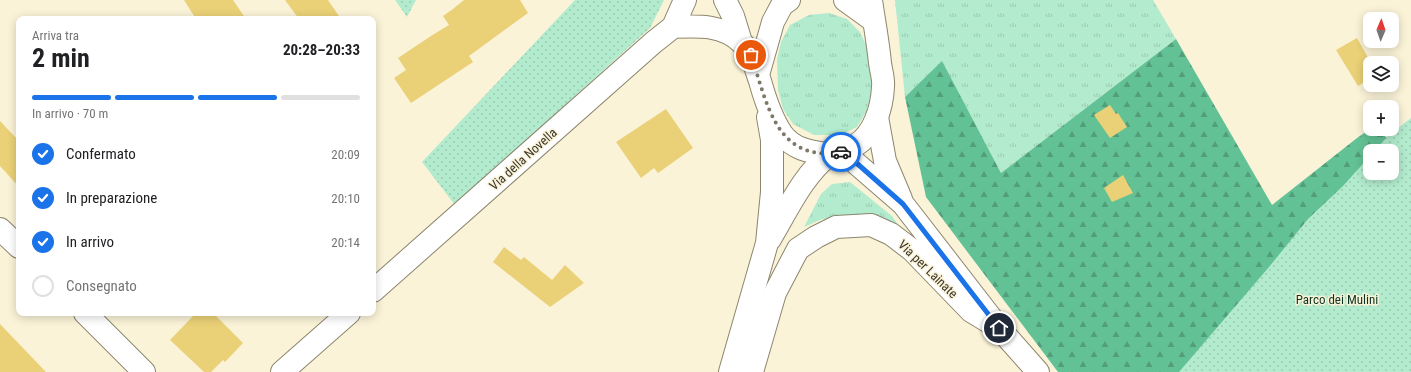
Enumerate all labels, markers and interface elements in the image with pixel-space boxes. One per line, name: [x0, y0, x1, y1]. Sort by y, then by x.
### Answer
north arrow: [1363, 12, 1399, 48]
map controls: [1363, 12, 1399, 180]
text: Arriva tra: [32, 28, 79, 43]
pin: [734, 38, 768, 72]
text: 20:28–20:33: [283, 41, 360, 59]
text: 2 min: [32, 43, 90, 73]
icon: bag: [740, 44, 762, 66]
button: layers: [1363, 56, 1399, 92]
button: +: [1363, 100, 1399, 136]
text: In arrivo · 70 m: [32, 106, 108, 121]
street label: Via della Novella: [486, 125, 560, 193]
courier: [821, 132, 861, 172]
icon: car: [830, 141, 852, 163]
icon: check: [32, 143, 54, 165]
button: −: [1363, 144, 1399, 180]
text: Confermato: [66, 145, 136, 163]
text: 20:09: [331, 147, 360, 162]
icon: check: [32, 187, 54, 209]
text: In preparazione: [66, 189, 157, 207]
text: 20:10: [331, 191, 360, 206]
icon: check: [32, 231, 54, 253]
text: In arrivo: [66, 233, 114, 251]
text: 20:14: [331, 235, 360, 250]
street label: Via per Lainate: [895, 237, 961, 301]
text: Consegnato: [66, 277, 137, 295]
park label: Parco dei Mulini: [1296, 292, 1378, 307]
pin: [982, 311, 1016, 345]
icon: home: [988, 317, 1010, 339]

